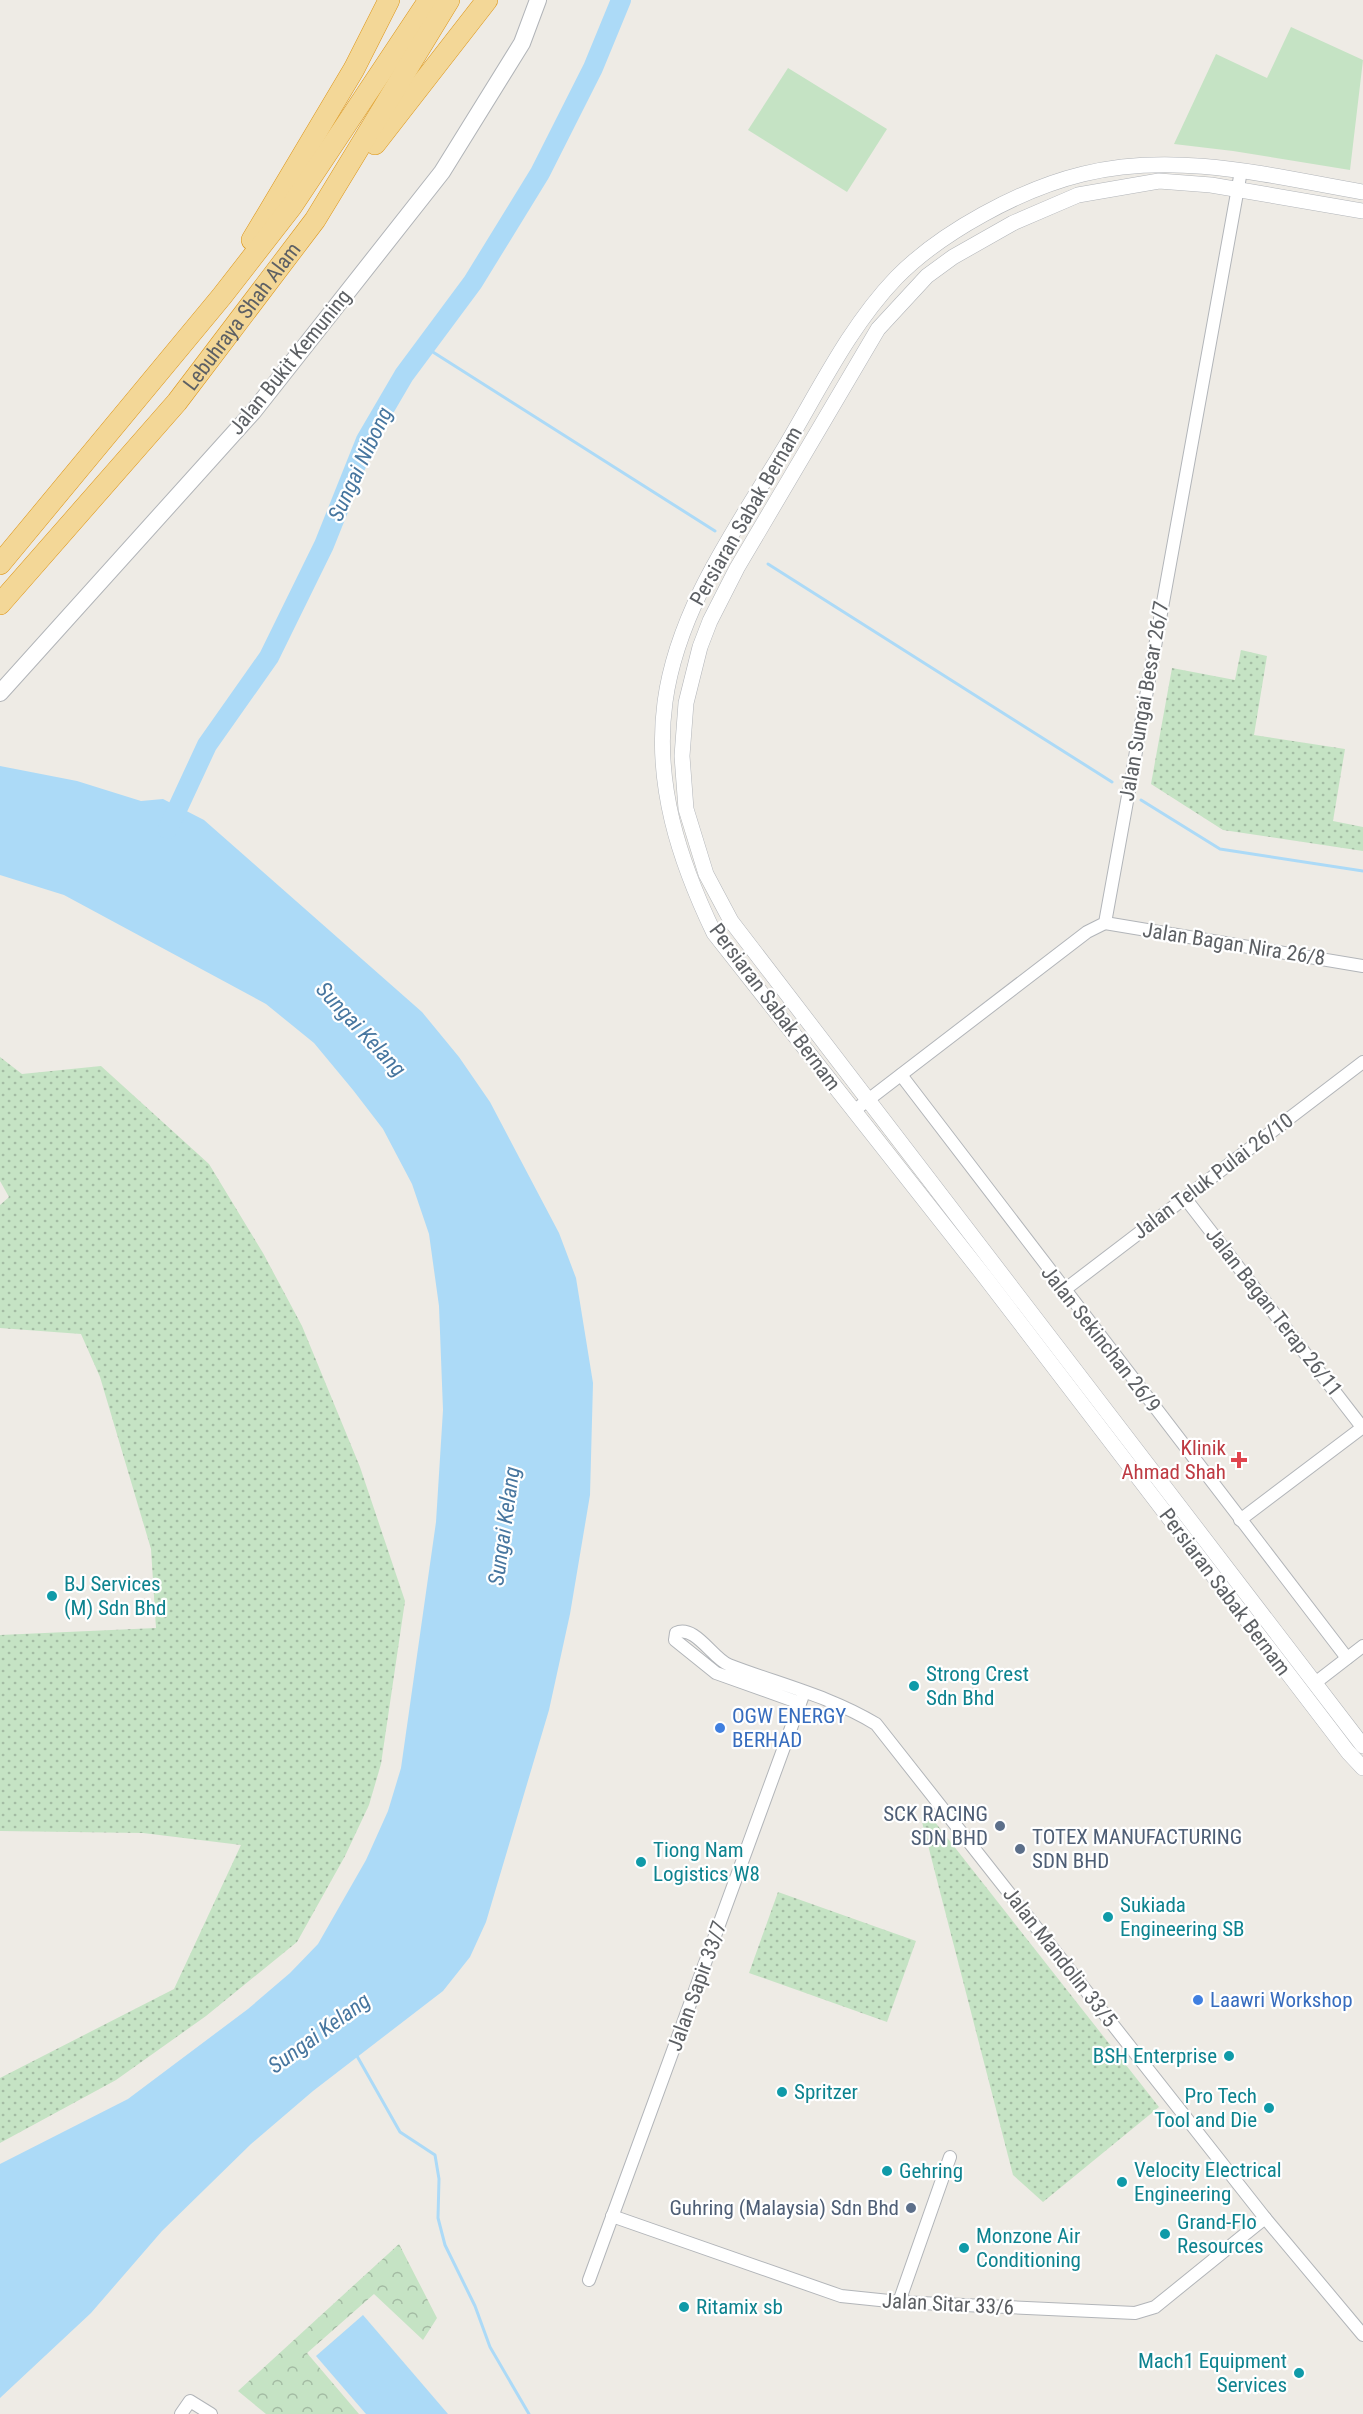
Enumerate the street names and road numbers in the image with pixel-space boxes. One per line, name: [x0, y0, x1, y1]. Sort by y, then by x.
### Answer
street label: Lebuhraya Shah Alam: [178, 238, 305, 395]
street label: Jalan Bukit Kemuning: [224, 285, 356, 439]
street label: Persiaran Sabak Bernam: [685, 422, 807, 610]
street label: Jalan Sungai Besar 26/7: [1115, 599, 1173, 803]
street label: Jalan Bagan Nira 26/8: [1141, 918, 1327, 970]
street label: Persiaran Sabak Bernam: [704, 919, 846, 1095]
street label: Jalan Teluk Pulai 26/10: [1128, 1108, 1298, 1244]
street label: Jalan Bagan Terap 26/11: [1201, 1223, 1347, 1401]
street label: Jalan Sekinchan 26/9: [1036, 1261, 1166, 1417]
street label: Persiaran Sabak Bernam: [1154, 1504, 1296, 1680]
street label: Jalan Mandolin 33/5: [998, 1882, 1122, 2032]
street label: Jalan Sapir 33/7: [662, 1918, 732, 2054]
street label: Jalan Sitar 33/6: [881, 2289, 1015, 2319]

